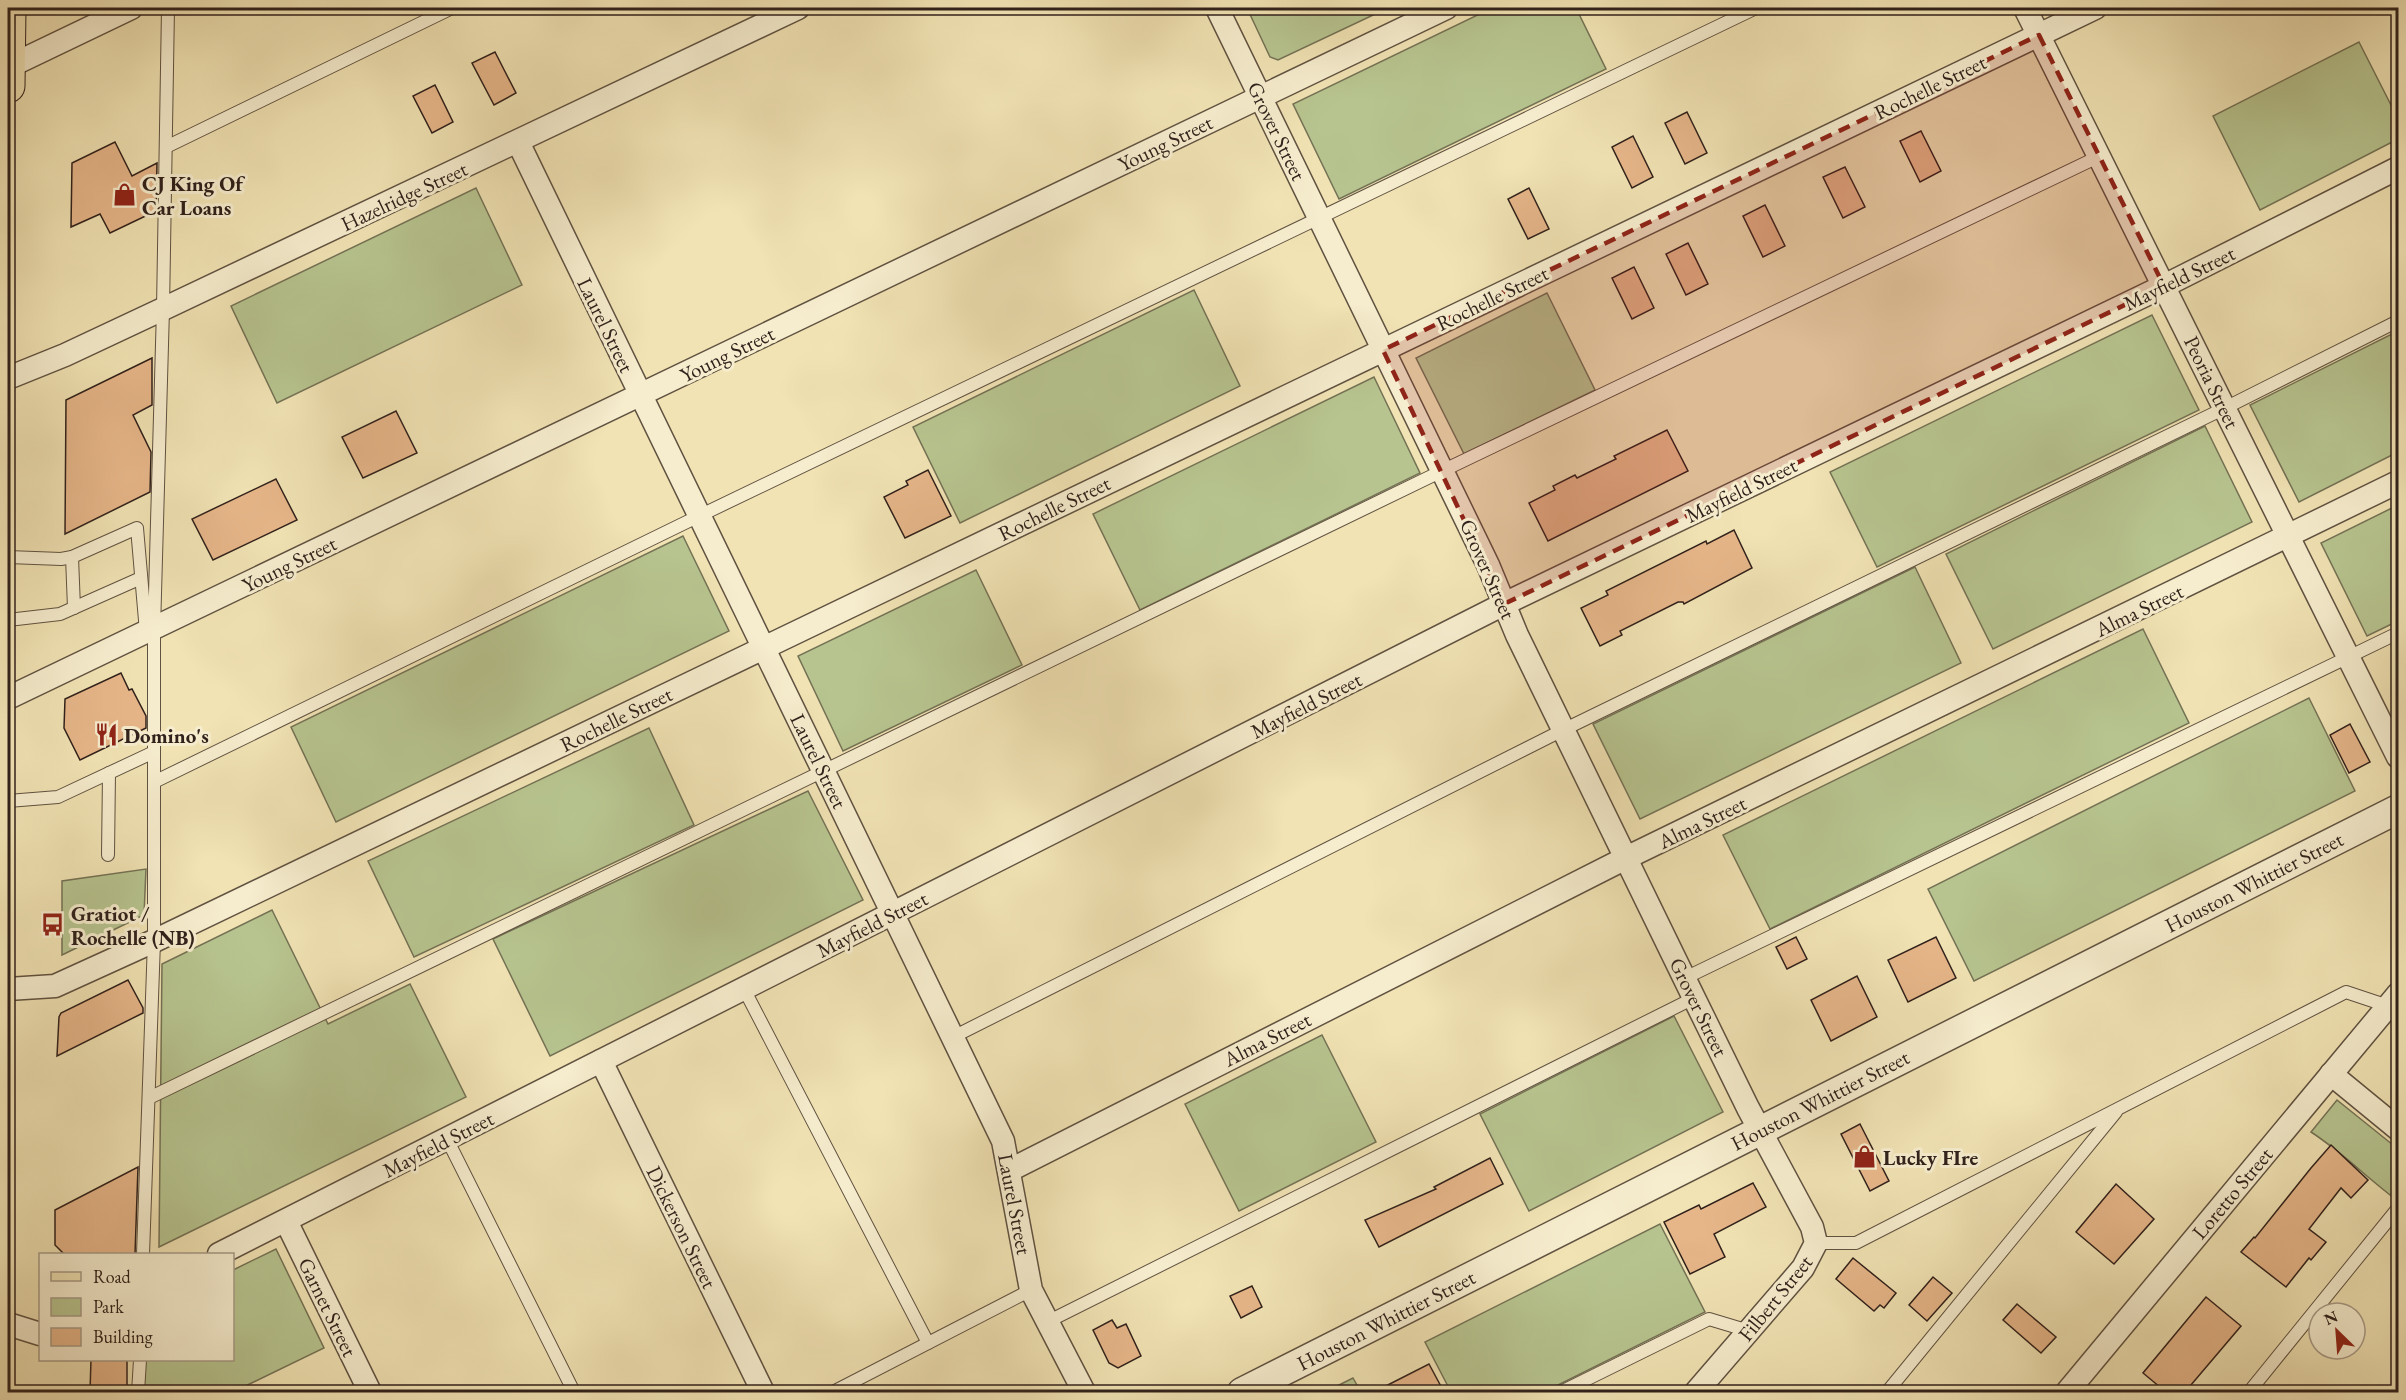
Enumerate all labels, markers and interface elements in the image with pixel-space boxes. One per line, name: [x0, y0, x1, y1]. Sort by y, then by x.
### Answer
street label: Rochelle Street: [1869, 48, 1991, 126]
street label: Grover Street: [1241, 77, 1313, 185]
street label: Young Street: [1113, 108, 1217, 178]
street label: Hazelridge Street: [336, 155, 472, 237]
place label: CJ King Of Car Loans: [142, 170, 245, 221]
shop icon: CJ King Of Car Loans: [111, 182, 137, 208]
street label: Mayfield Street: [2119, 239, 2240, 317]
street label: Rochelle Street: [1431, 259, 1553, 337]
street label: Laurel Street: [571, 273, 641, 377]
street label: Young Street: [675, 319, 779, 389]
street label: Peoria Street: [2178, 331, 2246, 433]
street label: Mayfield Street: [1681, 451, 1802, 529]
street label: Rochelle Street: [993, 469, 1115, 547]
street label: Grover Street: [1454, 515, 1522, 624]
street label: Young Street: [237, 529, 341, 599]
street label: Alma Street: [2090, 577, 2188, 643]
street label: Mayfield Street: [1246, 665, 1366, 744]
street label: Rochelle Street: [555, 680, 677, 758]
street label: Laurel Street: [784, 709, 854, 813]
restaurant icon: Domino's: [93, 722, 119, 748]
place label: Domino's: [124, 722, 209, 749]
street label: Alma Street: [1653, 789, 1751, 855]
street label: Houston Whittier Street: [2160, 825, 2348, 939]
street label: Mayfield Street: [812, 884, 932, 963]
place label: Gratiot / Rochelle (NB): [71, 900, 195, 951]
bus stop icon: Gratiot / Rochelle (NB): [40, 912, 66, 938]
street label: Grover Street: [1663, 953, 1735, 1061]
street label: Alma Street: [1218, 1005, 1316, 1073]
street label: Houston Whittier Street: [1726, 1043, 1914, 1157]
street label: Mayfield Street: [378, 1104, 498, 1183]
street label: Loretto Street: [2186, 1141, 2279, 1244]
shop icon: Lucky FIre: [1852, 1144, 1878, 1170]
place label: Lucky FIre: [1883, 1144, 1978, 1171]
street label: Laurel Street: [992, 1151, 1038, 1257]
street label: Dickerson Street: [641, 1161, 724, 1293]
street label: Filbert Street: [1732, 1249, 1818, 1347]
legend: [39, 1253, 234, 1361]
street label: Garnet Street: [292, 1253, 364, 1361]
street label: Houston Whittier Street: [1292, 1263, 1480, 1377]
text: Road: [93, 1265, 132, 1288]
text: Park: [93, 1295, 124, 1318]
north arrow: [2307, 1301, 2367, 1361]
text: N: [2321, 1306, 2341, 1330]
text: Building: [93, 1325, 153, 1348]

